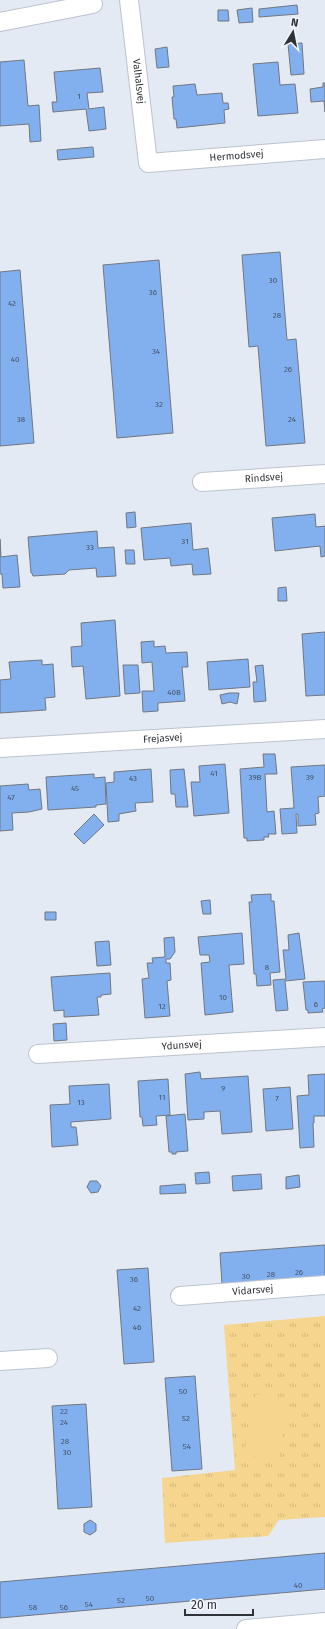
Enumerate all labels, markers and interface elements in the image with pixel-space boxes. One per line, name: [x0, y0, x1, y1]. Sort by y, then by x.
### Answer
north arrow: [273, 12, 313, 52]
text: N: [290, 16, 299, 30]
street label: Valhalsvej: [130, 58, 147, 105]
house number: 1: [77, 92, 81, 101]
street label: Hermodsvej: [209, 148, 264, 164]
house number: 30: [269, 276, 278, 285]
house number: 36: [149, 288, 157, 297]
house number: 42: [8, 299, 16, 308]
house number: 28: [273, 311, 282, 320]
house number: 34: [152, 347, 161, 356]
house number: 40: [11, 355, 20, 364]
house number: 26: [284, 365, 292, 374]
house number: 32: [155, 400, 163, 409]
house number: 38: [17, 415, 26, 424]
house number: 24: [288, 415, 297, 424]
street label: Rindsvej: [244, 471, 284, 485]
house number: 31: [181, 537, 189, 546]
house number: 33: [86, 543, 94, 552]
house number: 40B: [167, 688, 181, 697]
street label: Frejasvej: [143, 731, 183, 746]
house number: 41: [210, 769, 218, 778]
house number: 39B: [249, 773, 262, 782]
house number: 39: [306, 773, 314, 782]
house number: 43: [129, 774, 137, 783]
house number: 45: [71, 784, 79, 793]
house number: 47: [7, 793, 15, 802]
house number: 8: [265, 963, 270, 972]
house number: 10: [219, 993, 227, 1002]
house number: 6: [314, 1000, 318, 1009]
house number: 12: [158, 1002, 166, 1011]
street label: Ydunsvej: [161, 1038, 202, 1053]
house number: 9: [221, 1084, 225, 1093]
house number: 11: [159, 1093, 165, 1102]
house number: 7: [275, 1094, 279, 1103]
house number: 13: [77, 1098, 85, 1107]
house number: 26: [295, 1268, 303, 1277]
house number: 28: [267, 1270, 276, 1279]
house number: 30: [242, 1272, 251, 1281]
house number: 36: [130, 1275, 138, 1284]
street label: Vidarsvej: [232, 1283, 274, 1298]
house number: 42: [133, 1304, 141, 1313]
house number: 46: [133, 1323, 141, 1332]
house number: 50: [179, 1387, 188, 1396]
house number: 22: [60, 1407, 68, 1416]
house number: 52: [182, 1414, 190, 1423]
house number: 24: [60, 1418, 69, 1427]
house number: 28: [61, 1437, 70, 1446]
house number: 54: [183, 1442, 192, 1451]
house number: 30: [63, 1448, 72, 1457]
house number: 40: [294, 1581, 303, 1590]
scale bar: [185, 1591, 253, 1617]
house number: 50: [146, 1594, 155, 1603]
house number: 52: [117, 1596, 125, 1605]
text: 20 m: [191, 1598, 217, 1612]
house number: 54: [85, 1600, 94, 1609]
house number: 58: [29, 1603, 38, 1612]
house number: 56: [60, 1603, 68, 1612]

